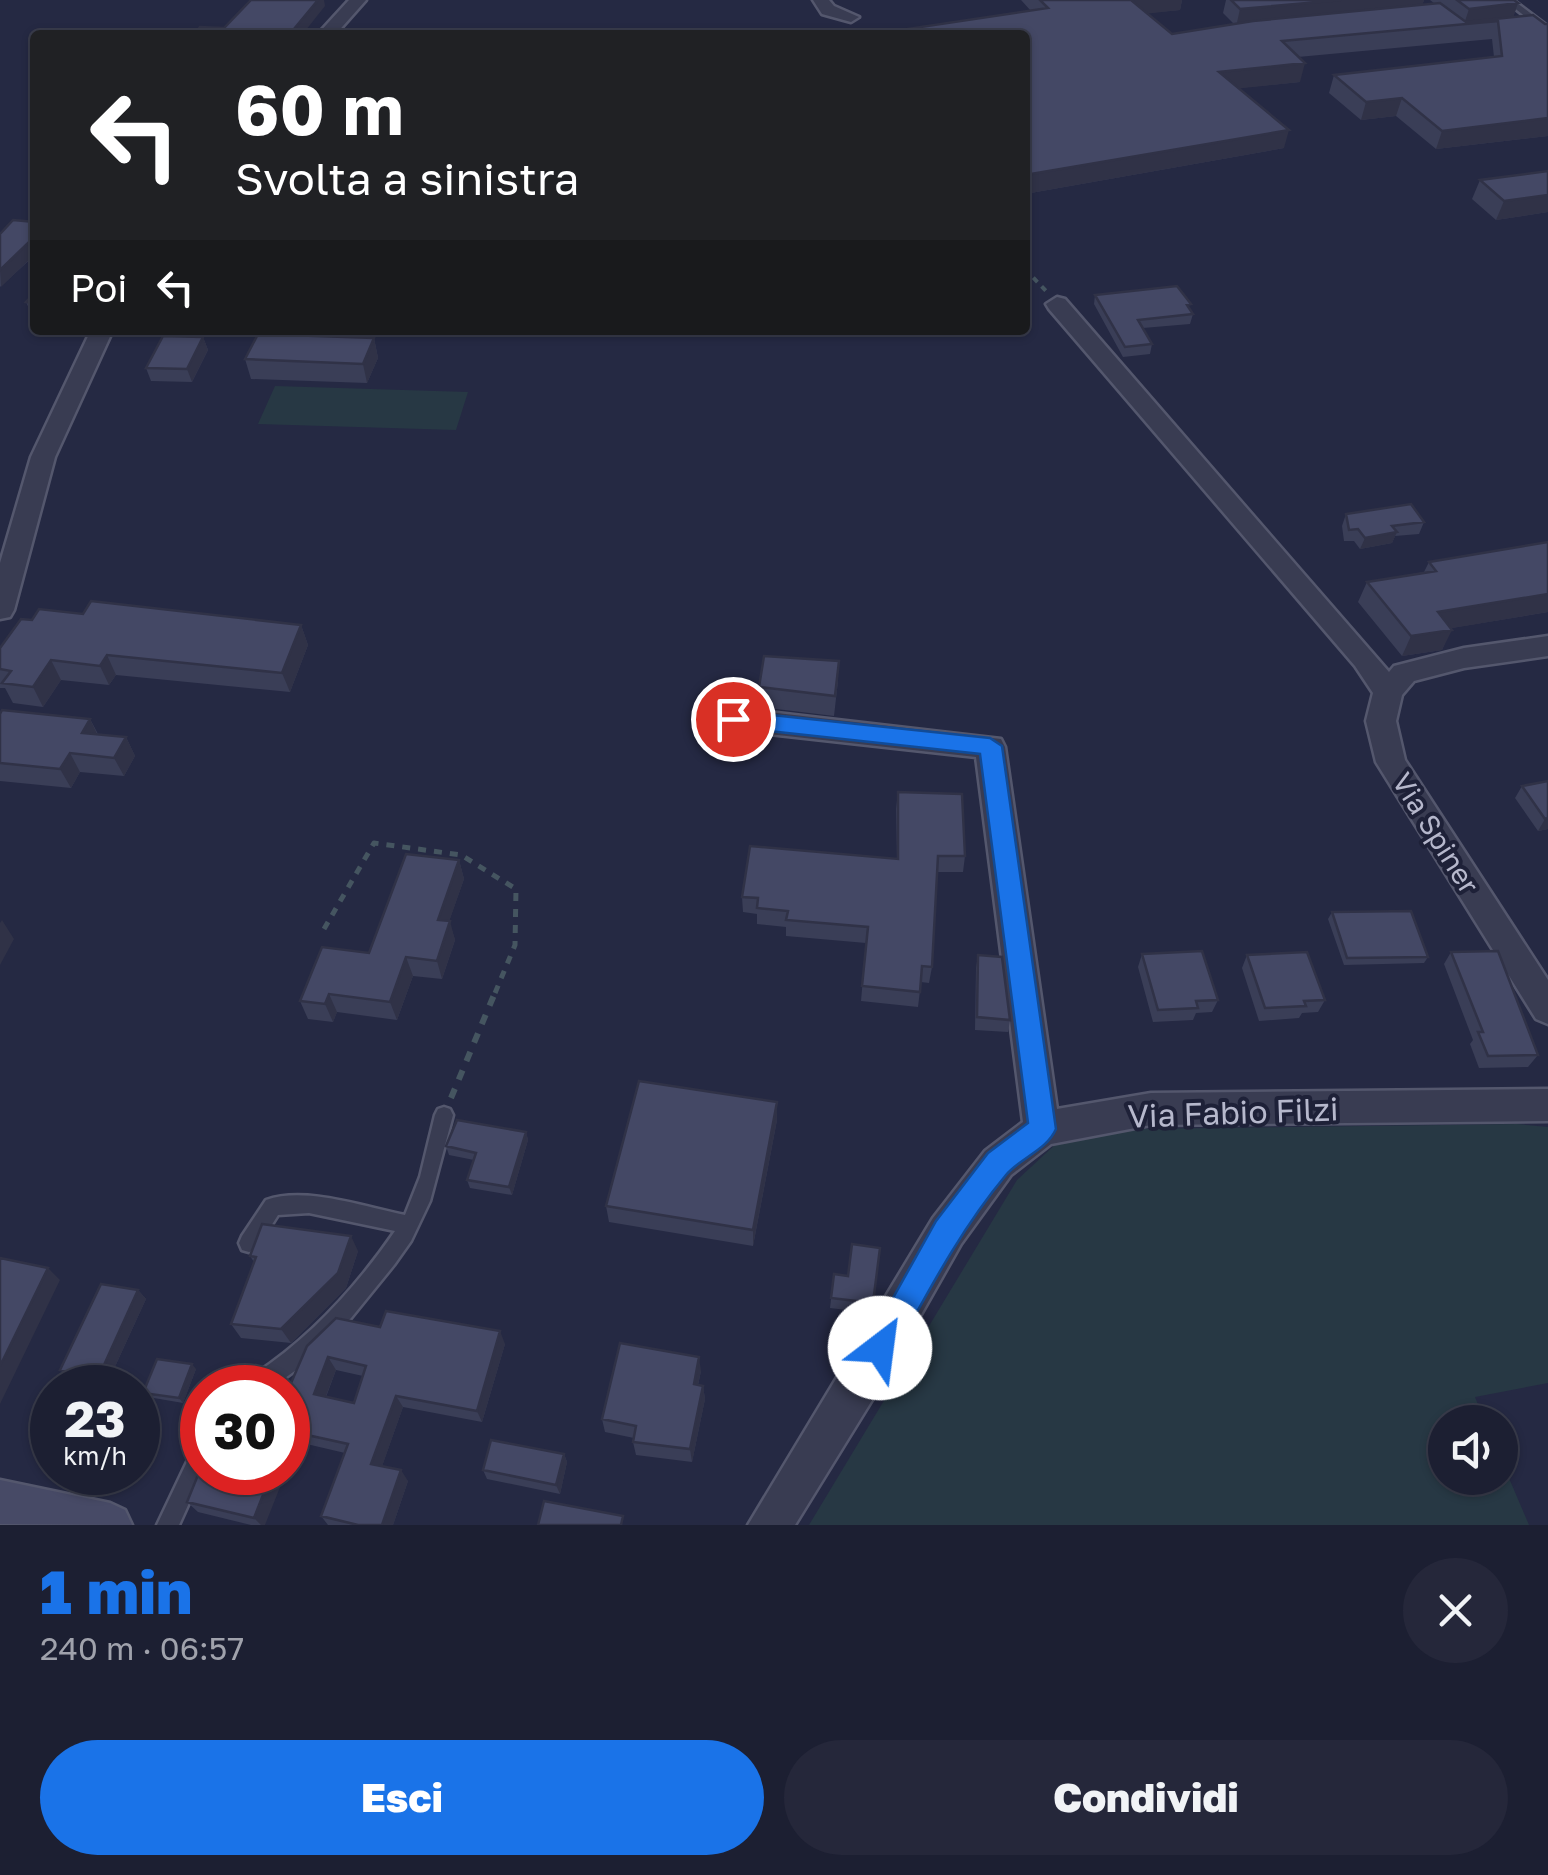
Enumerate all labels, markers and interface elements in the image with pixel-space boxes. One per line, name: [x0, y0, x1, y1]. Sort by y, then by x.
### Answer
text: 60 m: [235, 66, 404, 150]
icon: left: [70, 70, 200, 200]
text: Svolta a sinistra: [235, 151, 580, 205]
icon: left: [148, 260, 203, 315]
text: Poi: [70, 265, 128, 310]
pin: [691, 677, 776, 762]
icon: arrive: [706, 692, 761, 747]
street label: Via Spiner: [1386, 767, 1486, 900]
street label: Via Fabio Filzi: [1127, 1089, 1339, 1135]
position arrow: [828, 1296, 932, 1400]
speed limit sign: 30: [180, 1365, 310, 1495]
text: 23: [64, 1388, 125, 1448]
map controls: [1428, 1405, 1518, 1495]
button: sound: [1428, 1405, 1518, 1495]
text: km/h: [63, 1440, 127, 1471]
text: 1 min: [40, 1555, 192, 1627]
button: close: [1403, 1558, 1508, 1663]
text: 240 m · 06:57: [40, 1629, 244, 1667]
button: Esci: [40, 1740, 764, 1855]
button: Condividi: [784, 1740, 1508, 1855]

